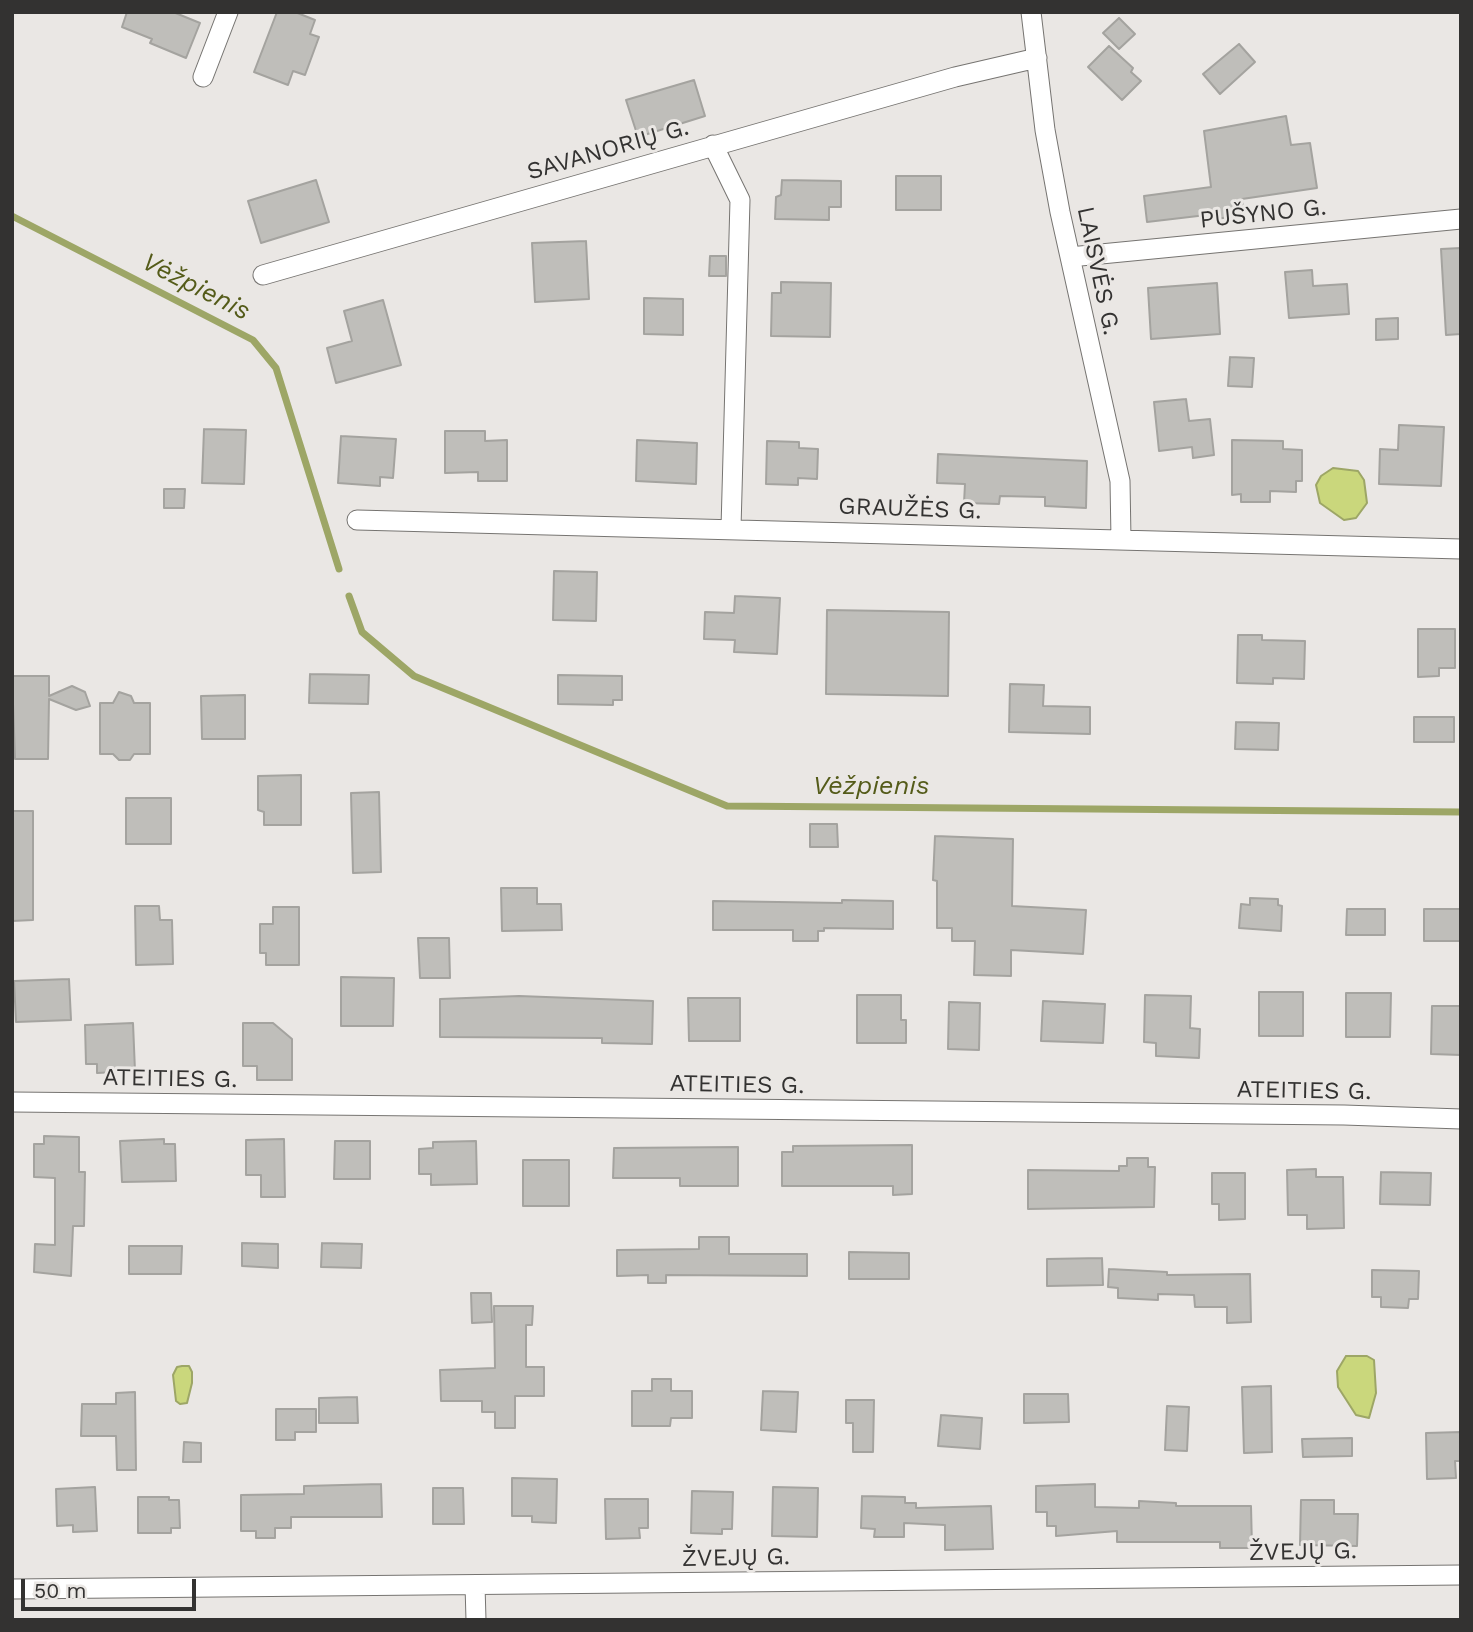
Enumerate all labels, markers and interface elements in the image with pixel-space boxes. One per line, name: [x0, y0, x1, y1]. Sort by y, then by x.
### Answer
street label: SAVANORIŲ G.: [524, 113, 692, 187]
street label: PUŠYNO G.: [1198, 193, 1328, 235]
street label: LAISVĖS G.: [1070, 204, 1126, 338]
water label: Vėžpienis: [137, 247, 255, 327]
street label: GRAUŽĖS G.: [838, 492, 982, 526]
water label: Vėžpienis: [813, 770, 929, 802]
street label: ATEITIES G.: [102, 1063, 238, 1095]
street label: ATEITIES G.: [669, 1069, 805, 1101]
street label: ATEITIES G.: [1236, 1075, 1372, 1107]
street label: ŽVEJŲ G.: [1249, 1537, 1357, 1567]
street label: ŽVEJŲ G.: [682, 1543, 790, 1573]
scale bar: [24, 1566, 200, 1610]
text: 50 m: [34, 1578, 86, 1603]

